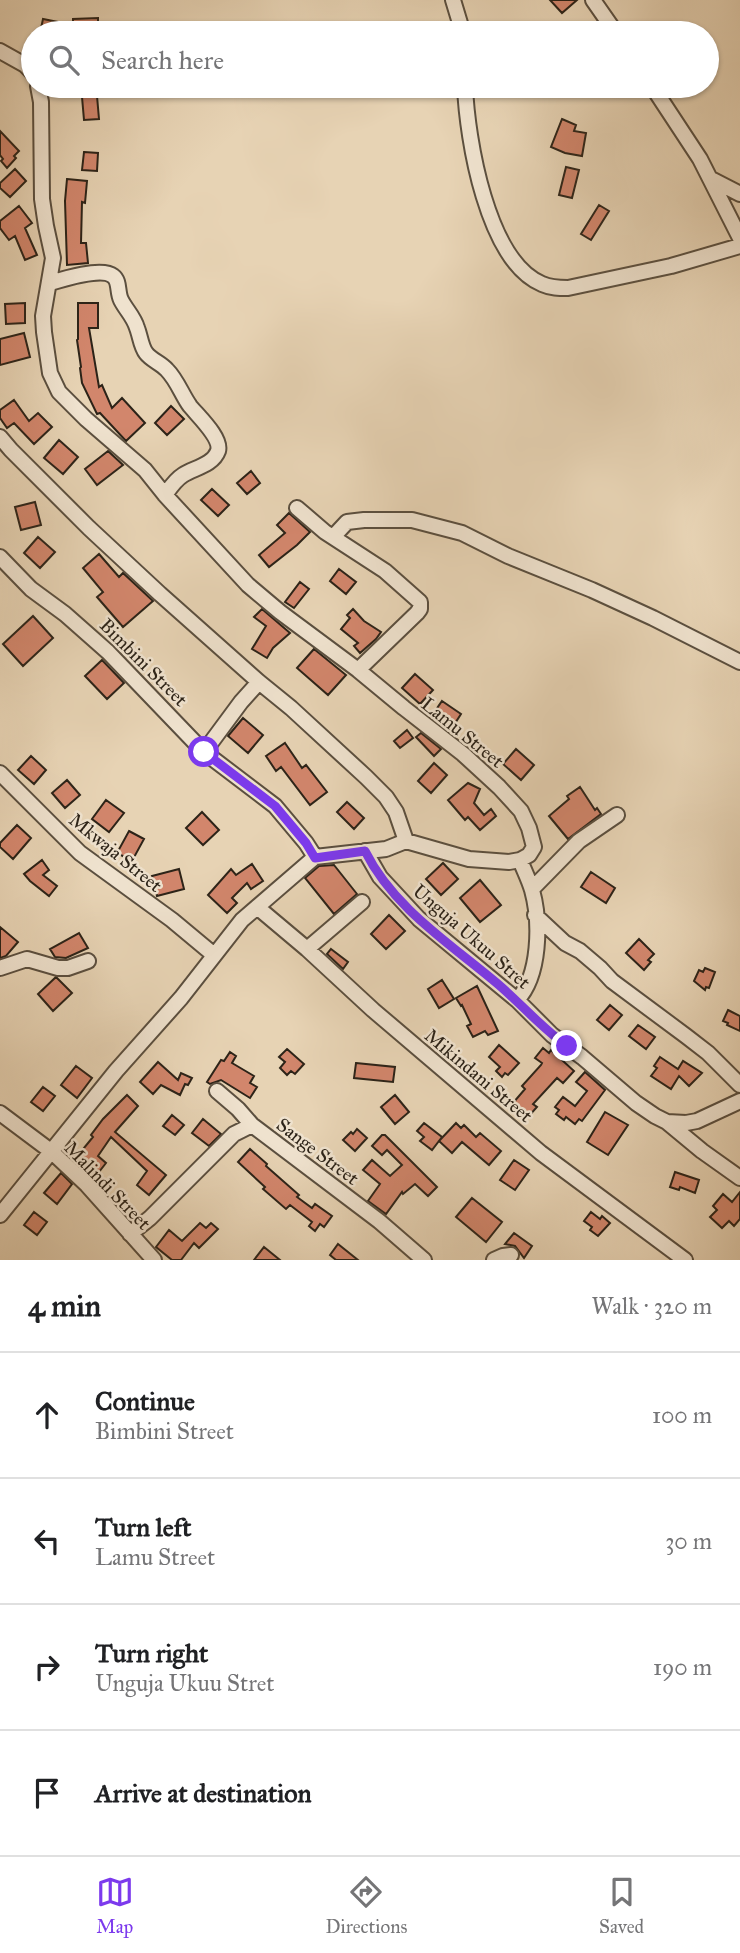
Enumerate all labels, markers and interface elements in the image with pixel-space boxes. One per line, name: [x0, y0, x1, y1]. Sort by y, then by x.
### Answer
search box: [21, 21, 719, 98]
icon: search: [45, 41, 83, 79]
text: Search here: [101, 44, 224, 76]
street label: Bimbini Street: [95, 614, 193, 711]
street label: Lamu Street: [417, 692, 509, 773]
route start: [188, 736, 219, 767]
street label: Mkwaja Street: [65, 808, 167, 897]
street label: Unguja Ukuu Stret: [408, 879, 535, 995]
street label: Mikindani Street: [420, 1024, 537, 1127]
route end: [551, 1030, 582, 1061]
street label: Sange Street: [271, 1113, 364, 1191]
street label: Malindi Street: [60, 1136, 156, 1235]
text: 4 min: [28, 1288, 101, 1324]
text: Walk · 320 m: [592, 1292, 712, 1320]
text: Continue: [95, 1385, 195, 1417]
icon: ahead: [28, 1396, 66, 1434]
text: 100 m: [652, 1401, 712, 1429]
text: Bimbini Street: [95, 1417, 234, 1445]
text: Turn left: [95, 1511, 191, 1543]
icon: left: [28, 1522, 66, 1560]
text: 30 m: [665, 1527, 712, 1555]
text: Lamu Street: [95, 1543, 215, 1571]
text: Turn right: [95, 1637, 208, 1669]
icon: right: [28, 1648, 66, 1686]
text: 190 m: [653, 1653, 712, 1681]
text: Unguja Ukuu Stret: [95, 1669, 274, 1697]
icon: arrive: [28, 1774, 66, 1812]
text: Arrive at destination: [95, 1777, 312, 1809]
tab: Map: [96, 1873, 134, 1938]
tab: Directions: [325, 1873, 407, 1938]
tab: Saved: [599, 1873, 644, 1938]

